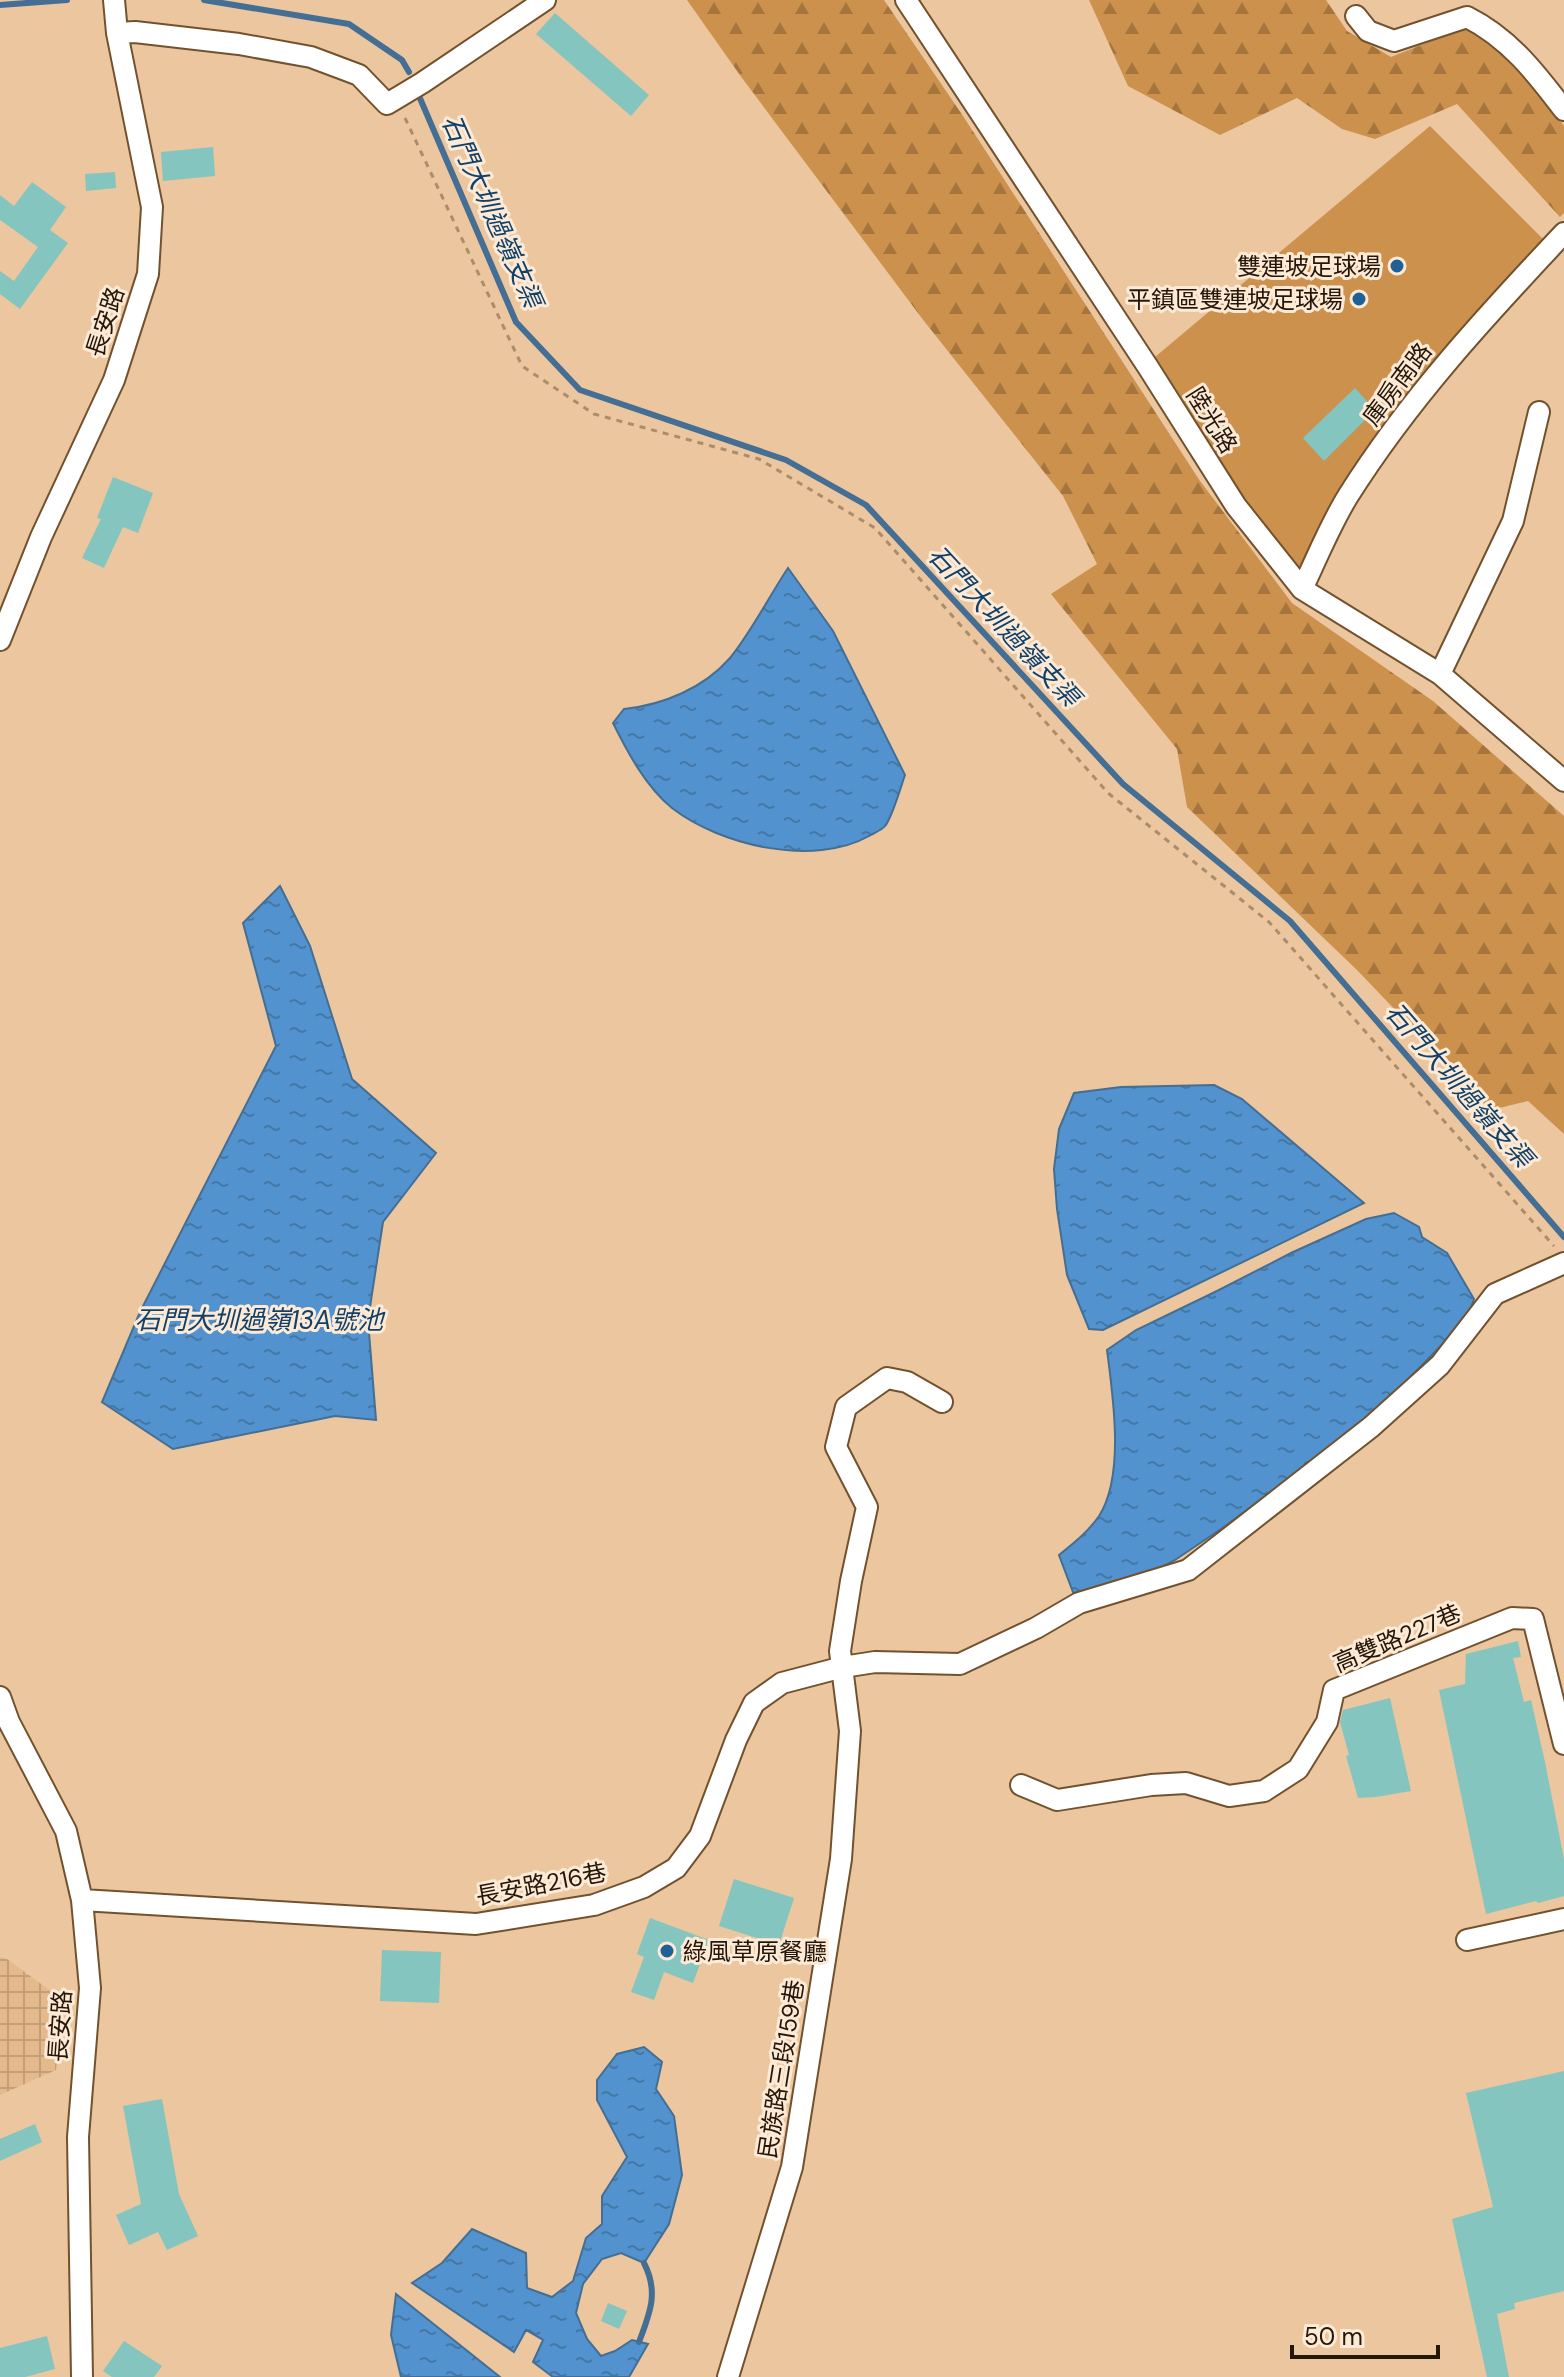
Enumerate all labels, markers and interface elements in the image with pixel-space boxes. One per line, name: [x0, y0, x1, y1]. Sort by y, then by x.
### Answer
water label: 石門大圳過嶺支渠: [434, 109, 551, 317]
place label: 雙連坡足球場: [1237, 251, 1381, 282]
marker: 雙連坡足球場: [1388, 257, 1406, 275]
street label: 長安路: [79, 283, 131, 361]
place label: 平鎮區雙連坡足球場: [1127, 284, 1343, 315]
marker: 平鎮區雙連坡足球場: [1350, 290, 1368, 308]
street label: 庫房南路: [1356, 336, 1438, 432]
street label: 陸光路: [1180, 381, 1244, 459]
water label: 石門大圳過嶺支渠: [921, 538, 1090, 717]
water label: 石門大圳過嶺支渠: [1378, 995, 1543, 1178]
water label: 石門大圳過嶺13A號池: [135, 1303, 386, 1337]
street label: 高雙路227巷: [1328, 1597, 1466, 1679]
street label: 長安路216巷: [473, 1856, 609, 1912]
place label: 綠風草原餐廳: [683, 1936, 827, 1967]
marker: 綠風草原餐廳: [658, 1942, 676, 1960]
street label: 民族路三段159巷: [752, 1977, 810, 2161]
street label: 長安路: [42, 1989, 78, 2063]
scale bar: [1292, 2309, 1438, 2359]
text: 50 m: [1304, 2321, 1363, 2352]

